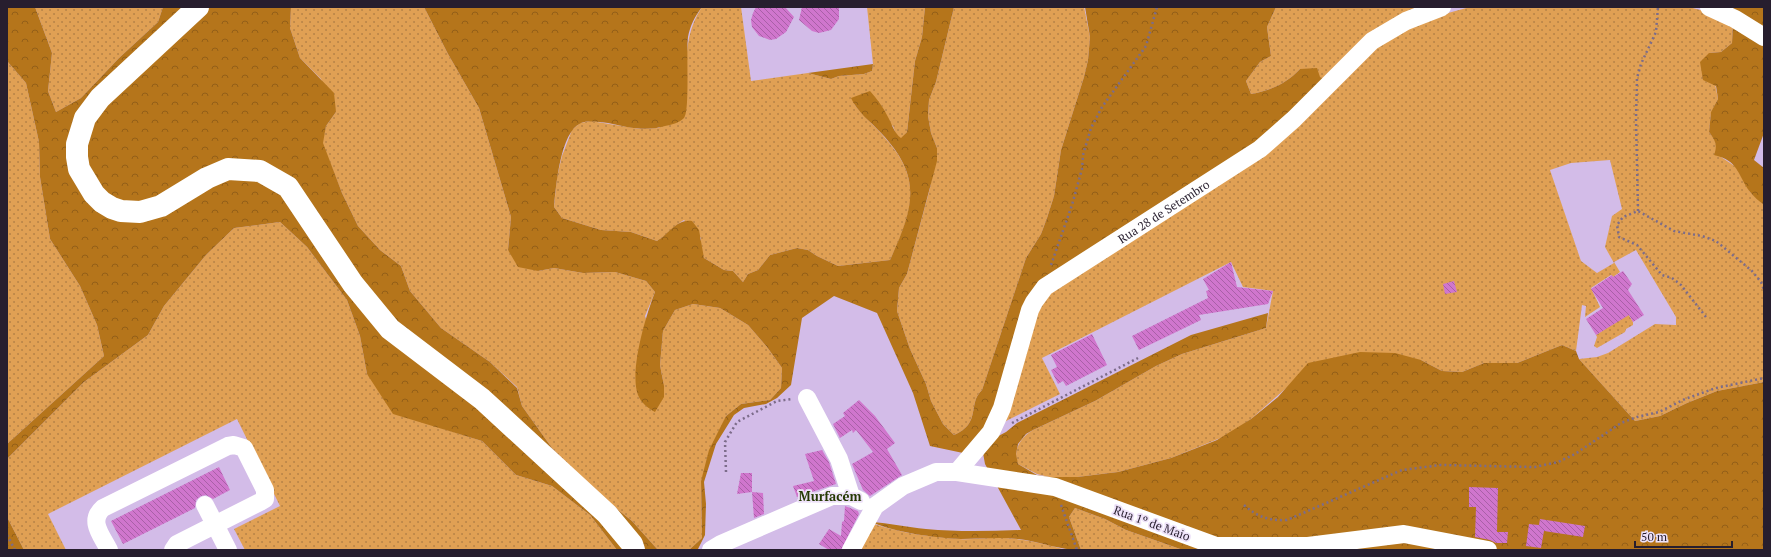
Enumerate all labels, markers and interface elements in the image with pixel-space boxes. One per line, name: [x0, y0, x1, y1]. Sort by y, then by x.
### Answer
street label: Rua 28 de Setembro: [1115, 176, 1212, 246]
district label: Murfacém: [799, 487, 861, 505]
street label: Rua 1º de Maio: [1112, 502, 1193, 544]
scale bar: [1635, 523, 1732, 549]
text: 50 m: [1641, 529, 1668, 544]

